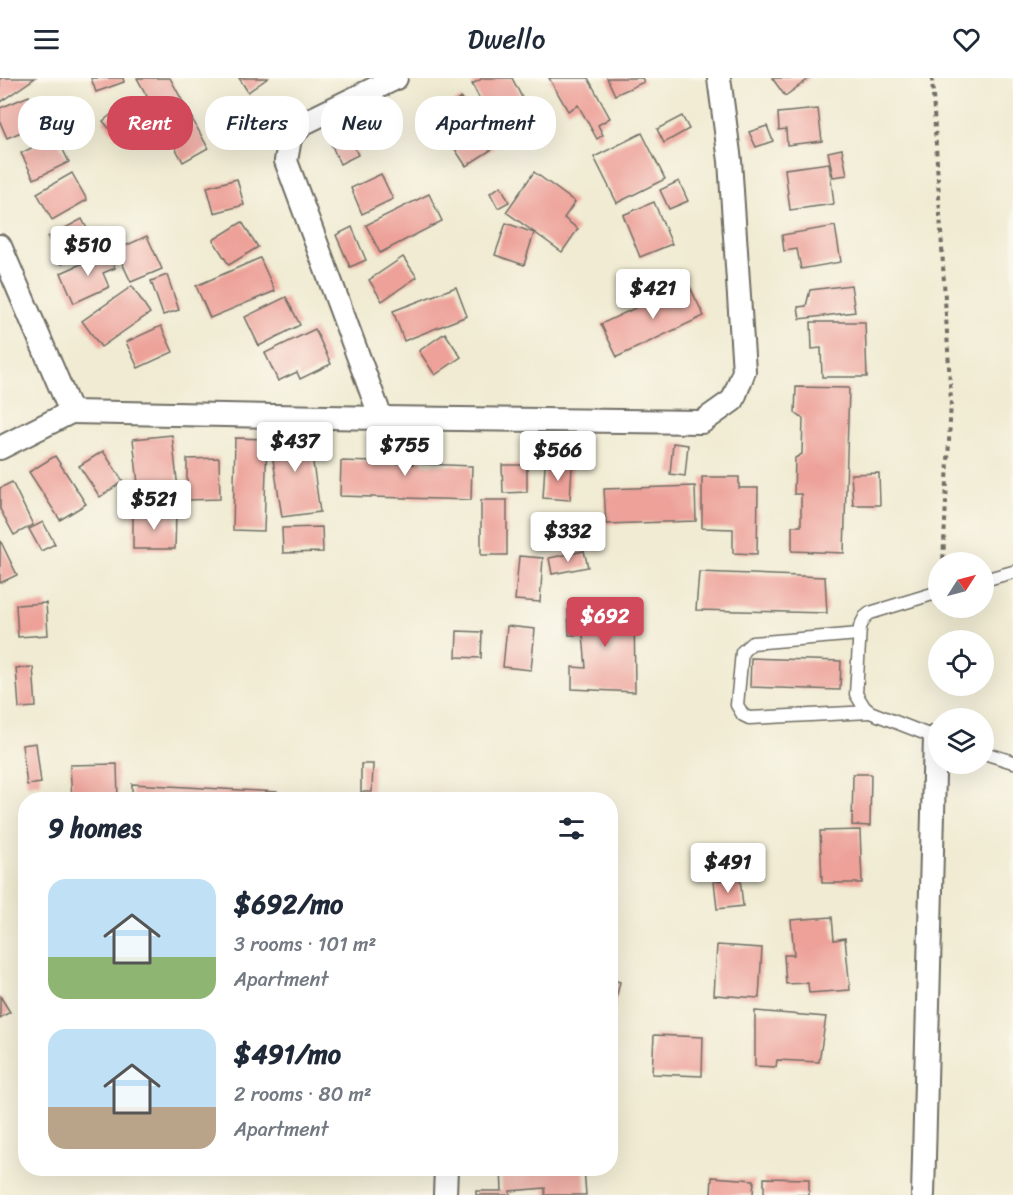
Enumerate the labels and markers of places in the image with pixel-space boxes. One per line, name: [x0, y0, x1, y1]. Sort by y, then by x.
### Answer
pin: $510: [52, 226, 124, 277]
pin: $421: [617, 269, 689, 320]
pin: $437: [259, 422, 331, 473]
pin: $755: [369, 426, 441, 477]
pin: $566: [522, 431, 594, 482]
pin: $521: [118, 480, 190, 531]
pin: $332: [532, 512, 604, 563]
pin: $692: [569, 597, 641, 648]
pin: $491: [692, 843, 764, 894]

